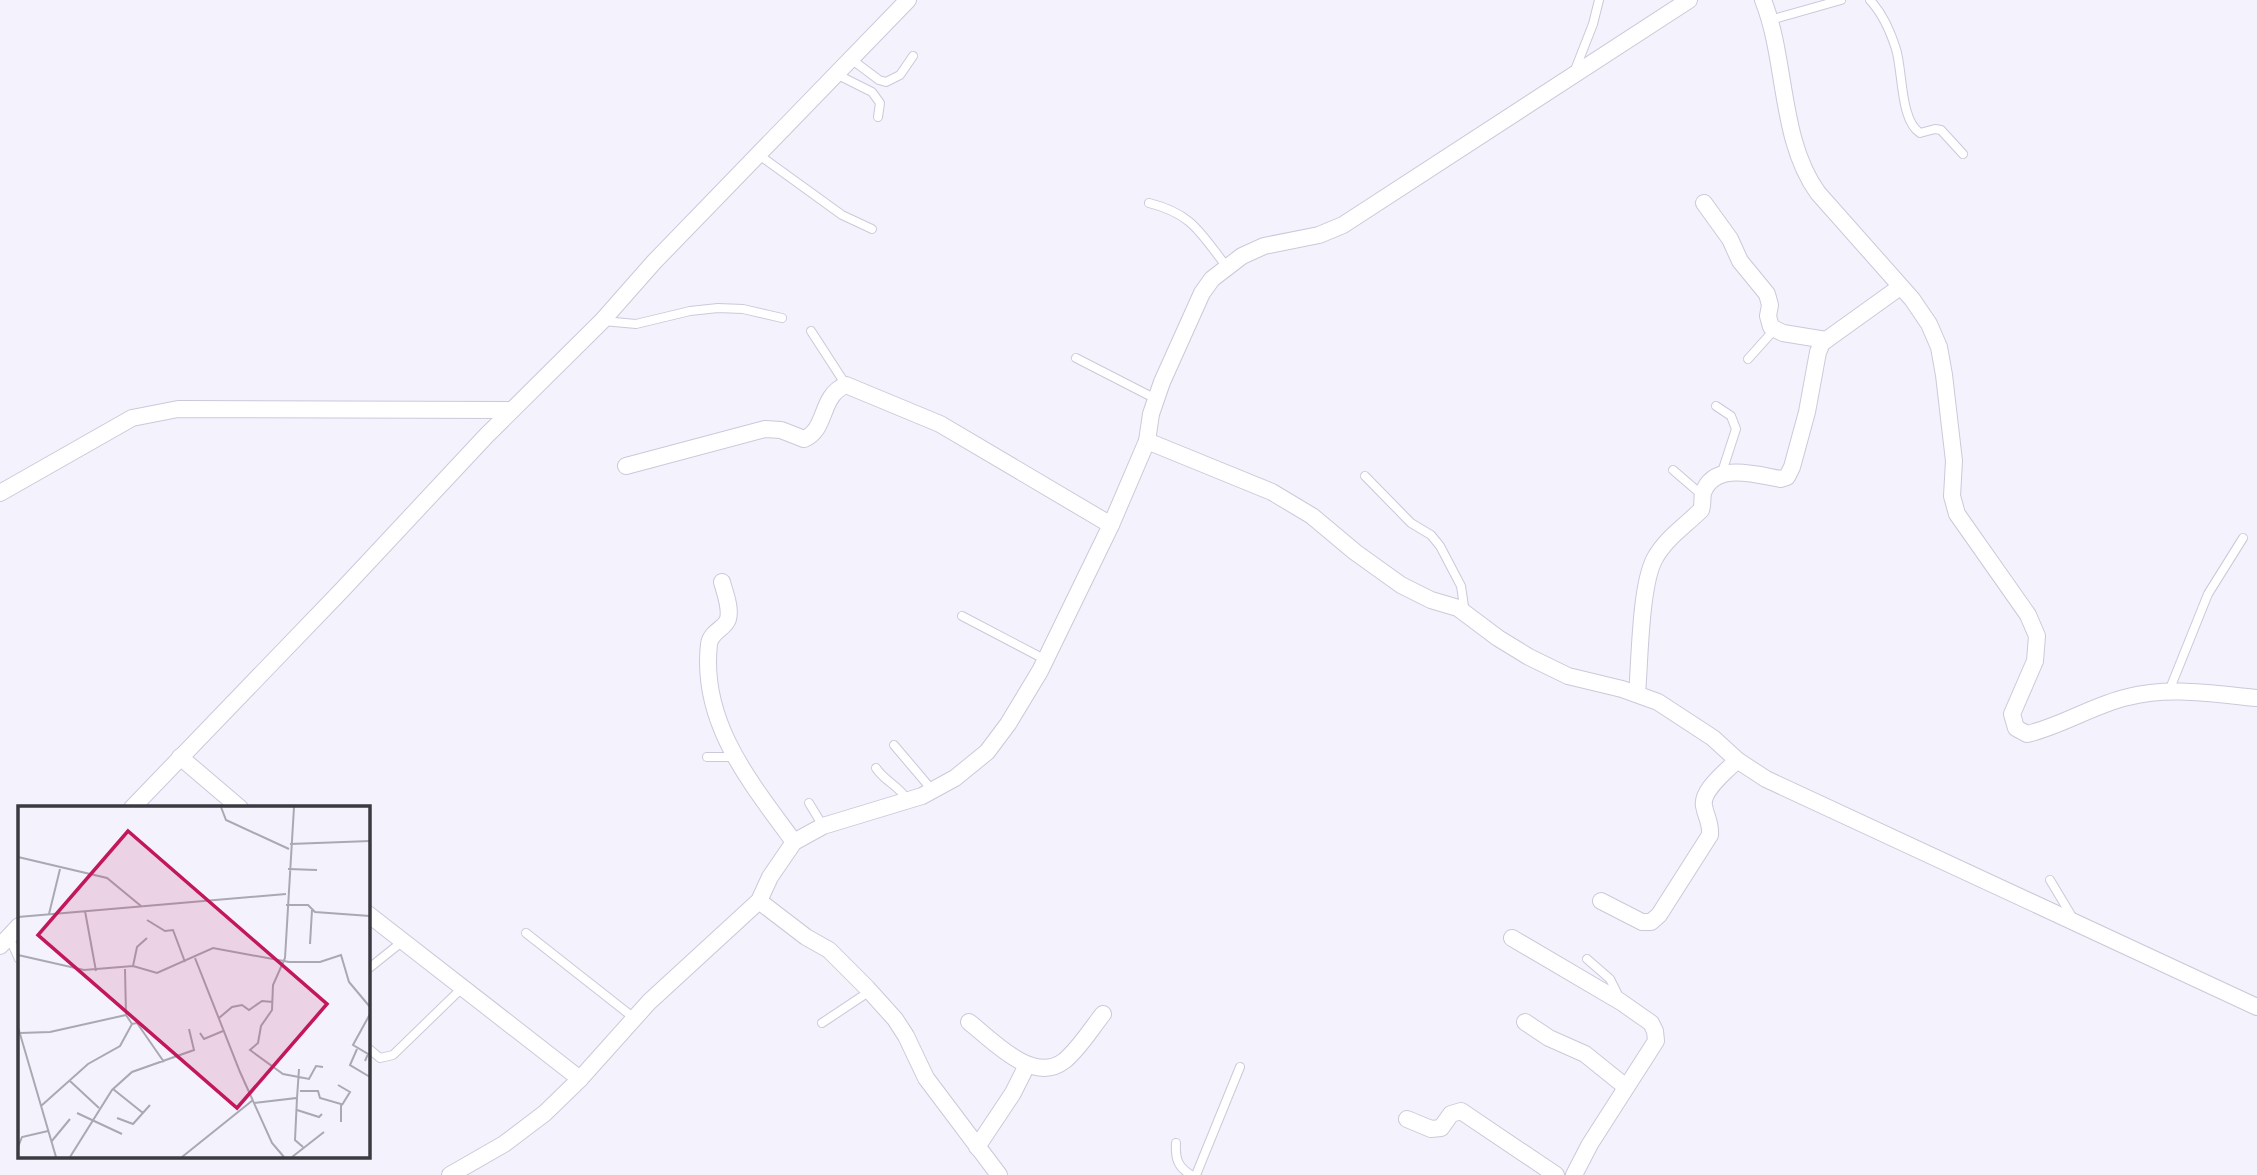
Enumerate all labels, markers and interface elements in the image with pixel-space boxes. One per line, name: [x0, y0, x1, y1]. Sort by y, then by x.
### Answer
inset map: [18, 806, 369, 1158]

